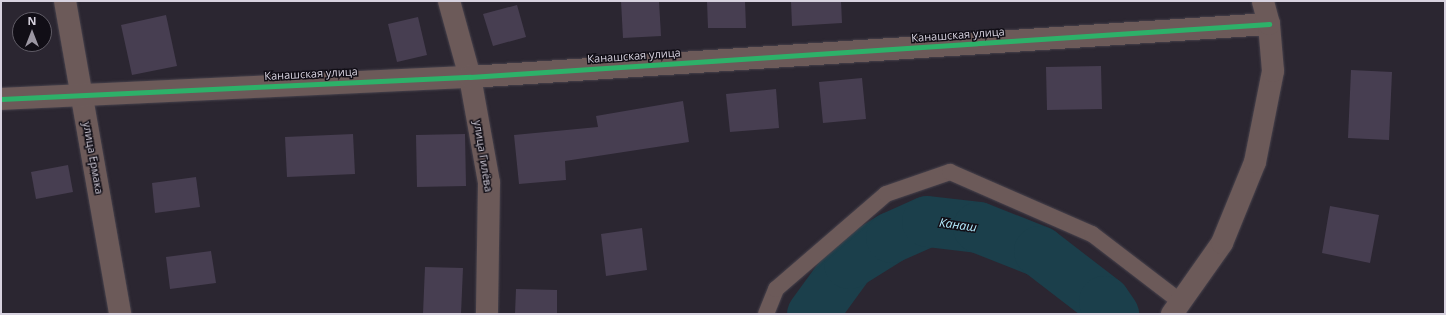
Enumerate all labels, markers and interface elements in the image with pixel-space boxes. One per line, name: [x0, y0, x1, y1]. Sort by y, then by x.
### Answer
north arrow: [12, 12, 52, 52]
text: N: [28, 13, 36, 28]
street label: Канашская улица: [911, 25, 1005, 45]
street label: Канашская улица: [587, 46, 681, 66]
street label: Канашская улица: [264, 65, 358, 83]
street label: улица Гилёва: [471, 119, 495, 193]
street label: улица Ермака: [80, 121, 106, 195]
water label: Канаш: [938, 215, 978, 235]

